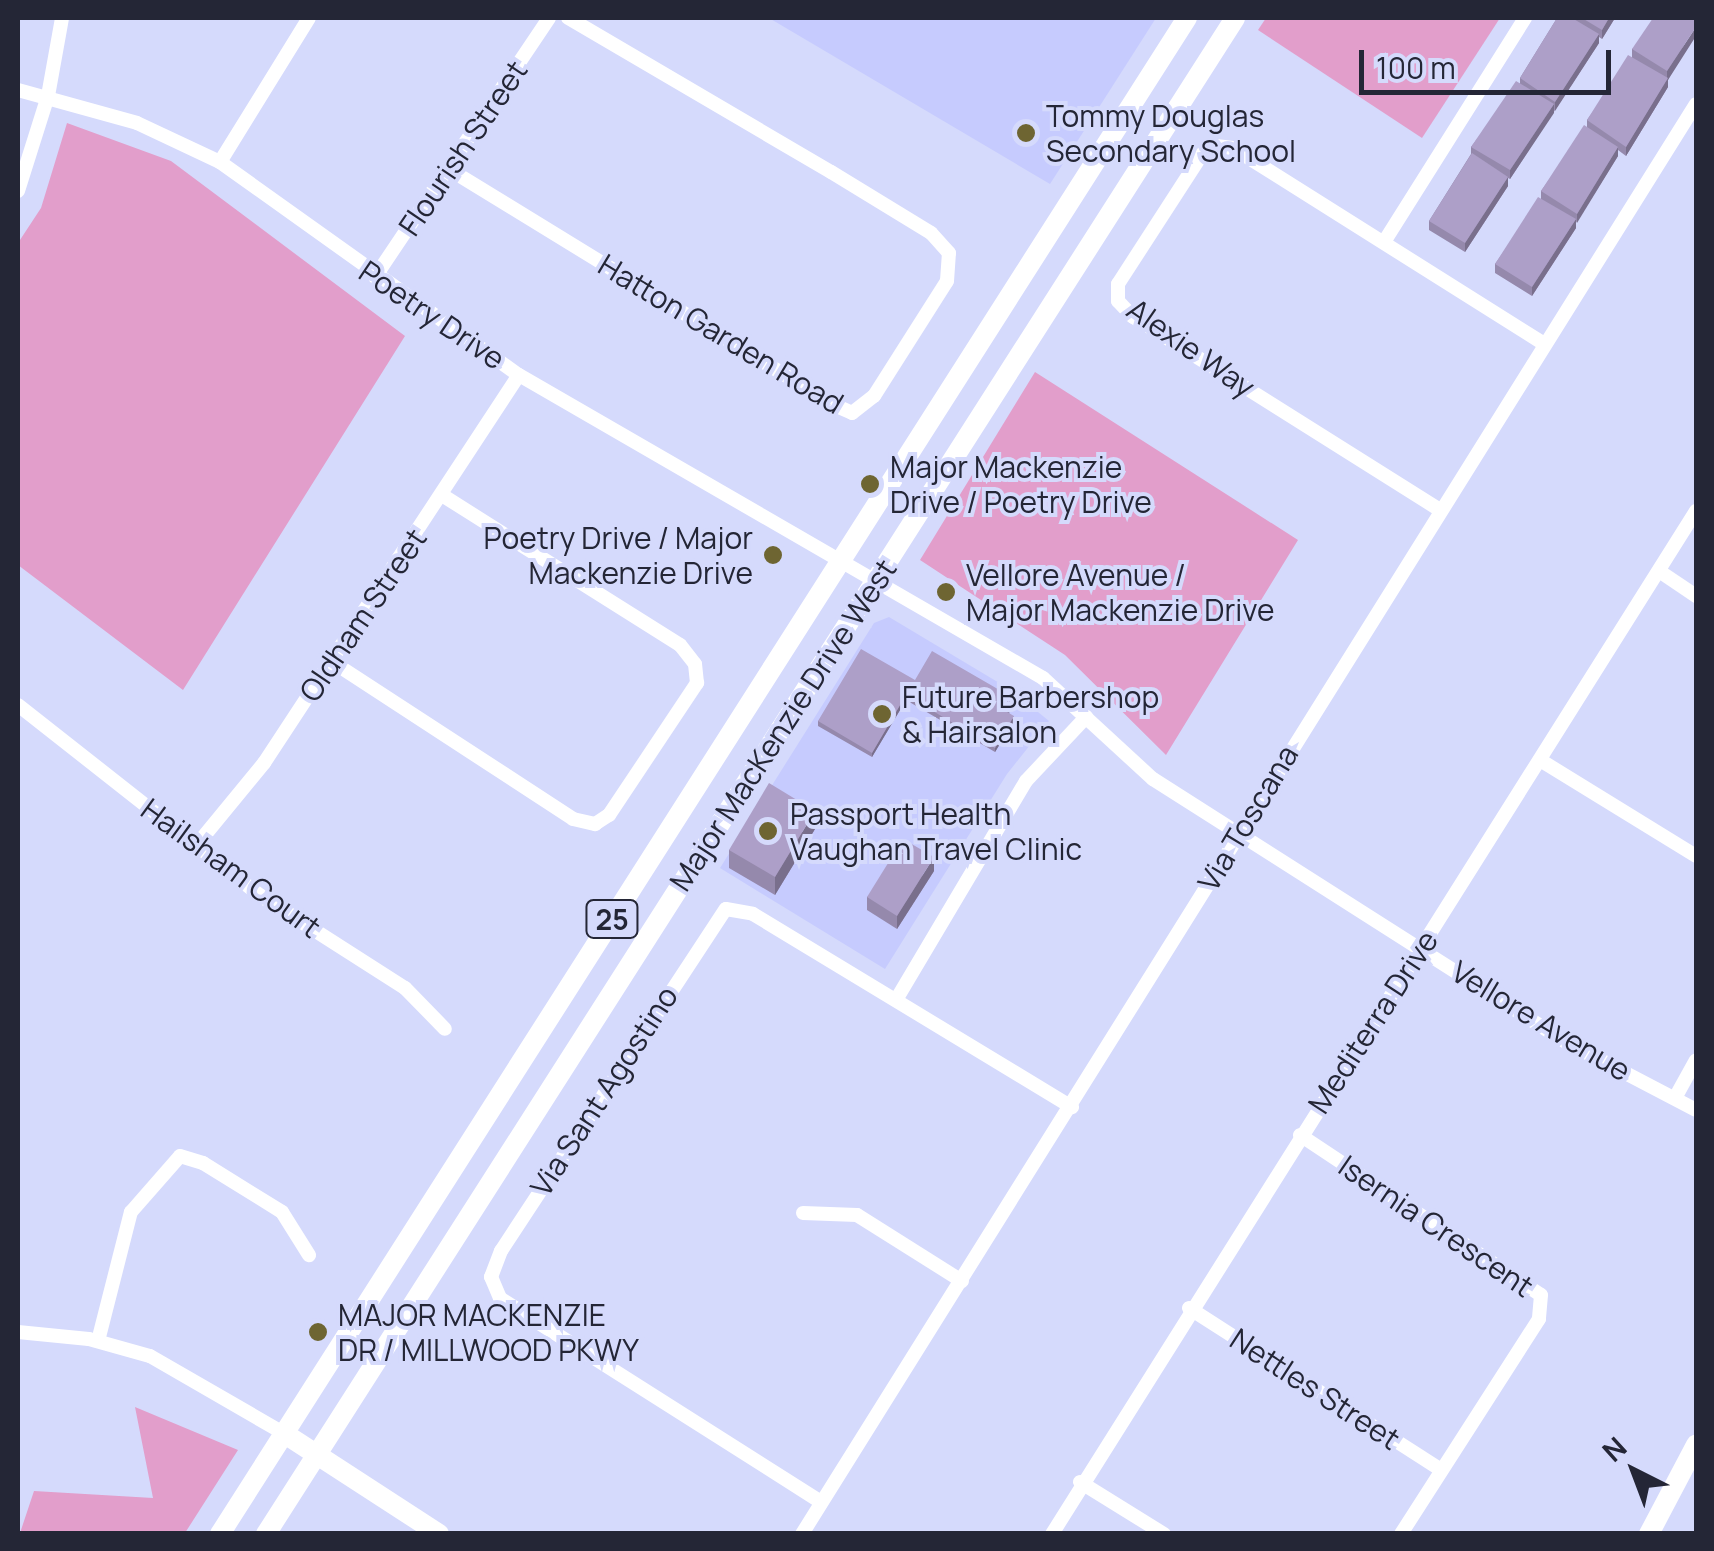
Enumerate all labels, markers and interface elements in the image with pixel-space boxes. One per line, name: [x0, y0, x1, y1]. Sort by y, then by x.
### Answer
scale bar: [1364, 30, 1616, 92]
text: 100 m: [1376, 47, 1456, 88]
street label: Flourish Street: [391, 54, 535, 242]
place label: Tommy Douglas Secondary School: [1046, 98, 1296, 168]
marker: Tommy Douglas Secondary School: [1015, 122, 1037, 144]
street label: Hatton Garden Road: [592, 247, 850, 421]
street label: Poetry Drive: [352, 253, 512, 377]
street label: Alexie Way: [1120, 291, 1262, 405]
place label: Major Mackenzie Drive / Poetry Drive: [890, 449, 1152, 520]
marker: Major Mackenzie Drive / Poetry Drive: [859, 473, 881, 495]
place label: Poetry Drive / Major Mackenzie Drive: [484, 520, 753, 590]
street label: Oldham Street: [292, 522, 434, 708]
marker: Poetry Drive / Major Mackenzie Drive: [762, 544, 784, 566]
street label: Major MacKenzie Drive West: [662, 552, 904, 898]
place label: Vellore Avenue / Major Mackenzie Drive: [966, 557, 1274, 628]
marker: Vellore Avenue / Major Mackenzie Drive: [935, 581, 957, 603]
place label: Future Barbershop & Hairsalon: [902, 679, 1159, 750]
marker: Future Barbershop & Hairsalon: [871, 703, 893, 725]
street label: Via Toscana: [1190, 739, 1306, 897]
street label: Hailsham Court: [134, 791, 328, 945]
place label: Passport Health Vaughan Travel Clinic: [790, 796, 1082, 866]
marker: Passport Health Vaughan Travel Clinic: [755, 818, 781, 844]
road number: 25: [584, 896, 640, 942]
street label: Mediterra Drive: [1301, 924, 1445, 1120]
street label: Vellore Avenue: [1445, 953, 1637, 1089]
street label: Via Sant Agostino: [523, 979, 685, 1203]
street label: Isernia Crescent: [1332, 1148, 1540, 1304]
place label: MAJOR MACKENZIE DR / MILLWOOD PKWY: [338, 1297, 639, 1368]
marker: MAJOR MACKENZIE DR / MILLWOOD PKWY: [307, 1321, 329, 1343]
street label: Nettles Street: [1224, 1321, 1406, 1457]
north arrow: [1584, 1421, 1684, 1521]
text: N: [1594, 1428, 1634, 1470]

